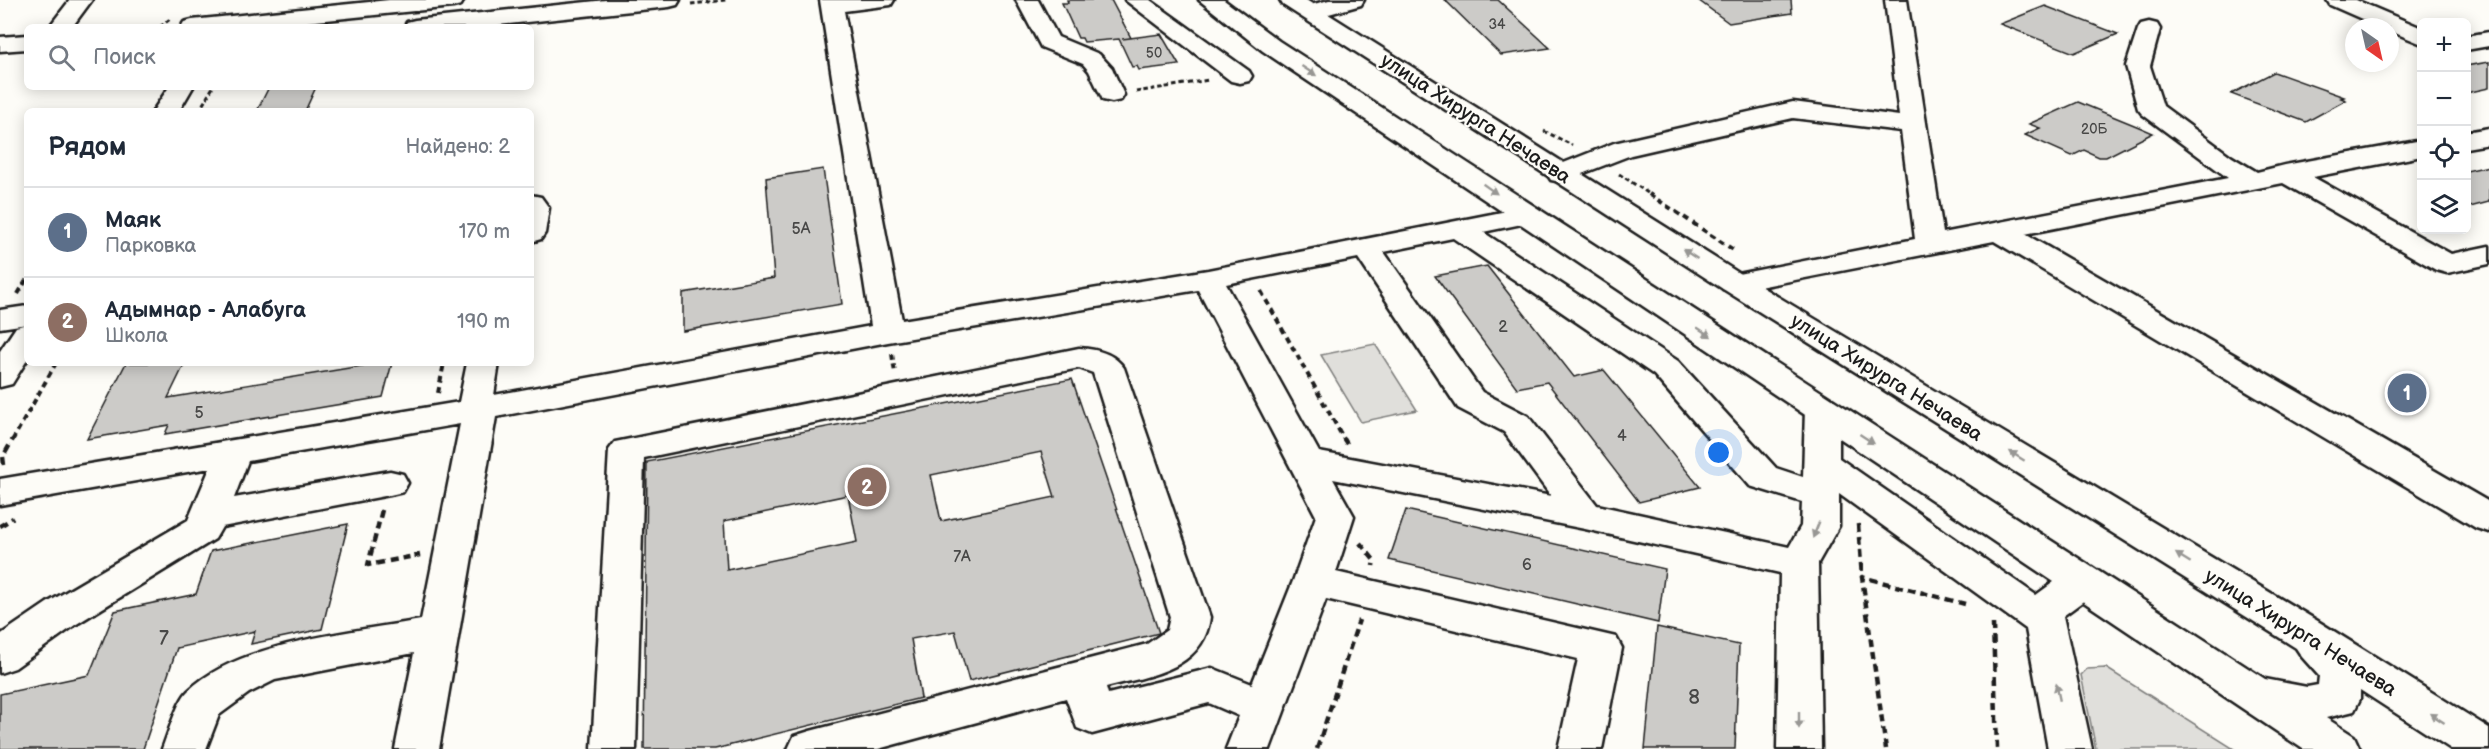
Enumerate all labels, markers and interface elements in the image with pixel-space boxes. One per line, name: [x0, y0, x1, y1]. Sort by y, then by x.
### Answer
house number: 34: [1488, 16, 1506, 33]
north arrow: [2345, 18, 2399, 72]
map controls: [2417, 18, 2471, 234]
button: +: [2417, 18, 2471, 72]
search box: [24, 24, 534, 90]
icon: search: [45, 41, 78, 74]
text: Поиск: [93, 44, 156, 71]
house number: 50: [1146, 45, 1162, 62]
street label: улица Хирурга Нечаева: [1376, 48, 1575, 189]
one-way arrow: [1301, 65, 1317, 76]
button: −: [2417, 72, 2471, 126]
house number: 20Б: [2081, 121, 2107, 138]
button: locate: [2417, 126, 2471, 180]
text: Рядом: [48, 132, 126, 163]
text: Найдено: 2: [406, 135, 510, 159]
button: layers: [2417, 180, 2471, 234]
one-way arrow: [1481, 183, 1497, 195]
text: Маяк: [105, 207, 161, 234]
text: 1: [63, 220, 72, 244]
text: 170 m: [459, 220, 510, 244]
house number: 5А: [792, 220, 811, 239]
text: Парковка: [105, 234, 196, 258]
one-way arrow: [1682, 249, 1698, 260]
text: Адымнар - Алабуга: [105, 297, 306, 324]
street label: улица Хирурга Нечаева: [1786, 309, 1987, 447]
text: 2: [62, 310, 73, 334]
text: 190 m: [457, 310, 510, 334]
house number: 2: [1498, 318, 1508, 337]
text: Школа: [105, 324, 168, 348]
one-way arrow: [1696, 326, 1712, 338]
pin: 1: [2388, 370, 2426, 416]
house number: 5: [194, 404, 204, 423]
house number: 4: [1617, 427, 1627, 446]
one-way arrow: [1859, 433, 1875, 445]
your location: [1704, 438, 1733, 467]
one-way arrow: [2009, 451, 2025, 462]
pin: 2: [848, 464, 886, 510]
one-way arrow: [1811, 521, 1821, 539]
house number: 7А: [953, 548, 971, 567]
one-way arrow: [2175, 553, 2191, 564]
house number: 6: [1522, 556, 1532, 575]
street label: улица Хирурга Нечаева: [2200, 564, 2401, 702]
house number: 7: [159, 627, 169, 651]
one-way arrow: [2052, 682, 2062, 701]
house number: 8: [1688, 686, 1700, 710]
one-way arrow: [1794, 711, 1804, 730]
one-way arrow: [2429, 712, 2445, 723]

